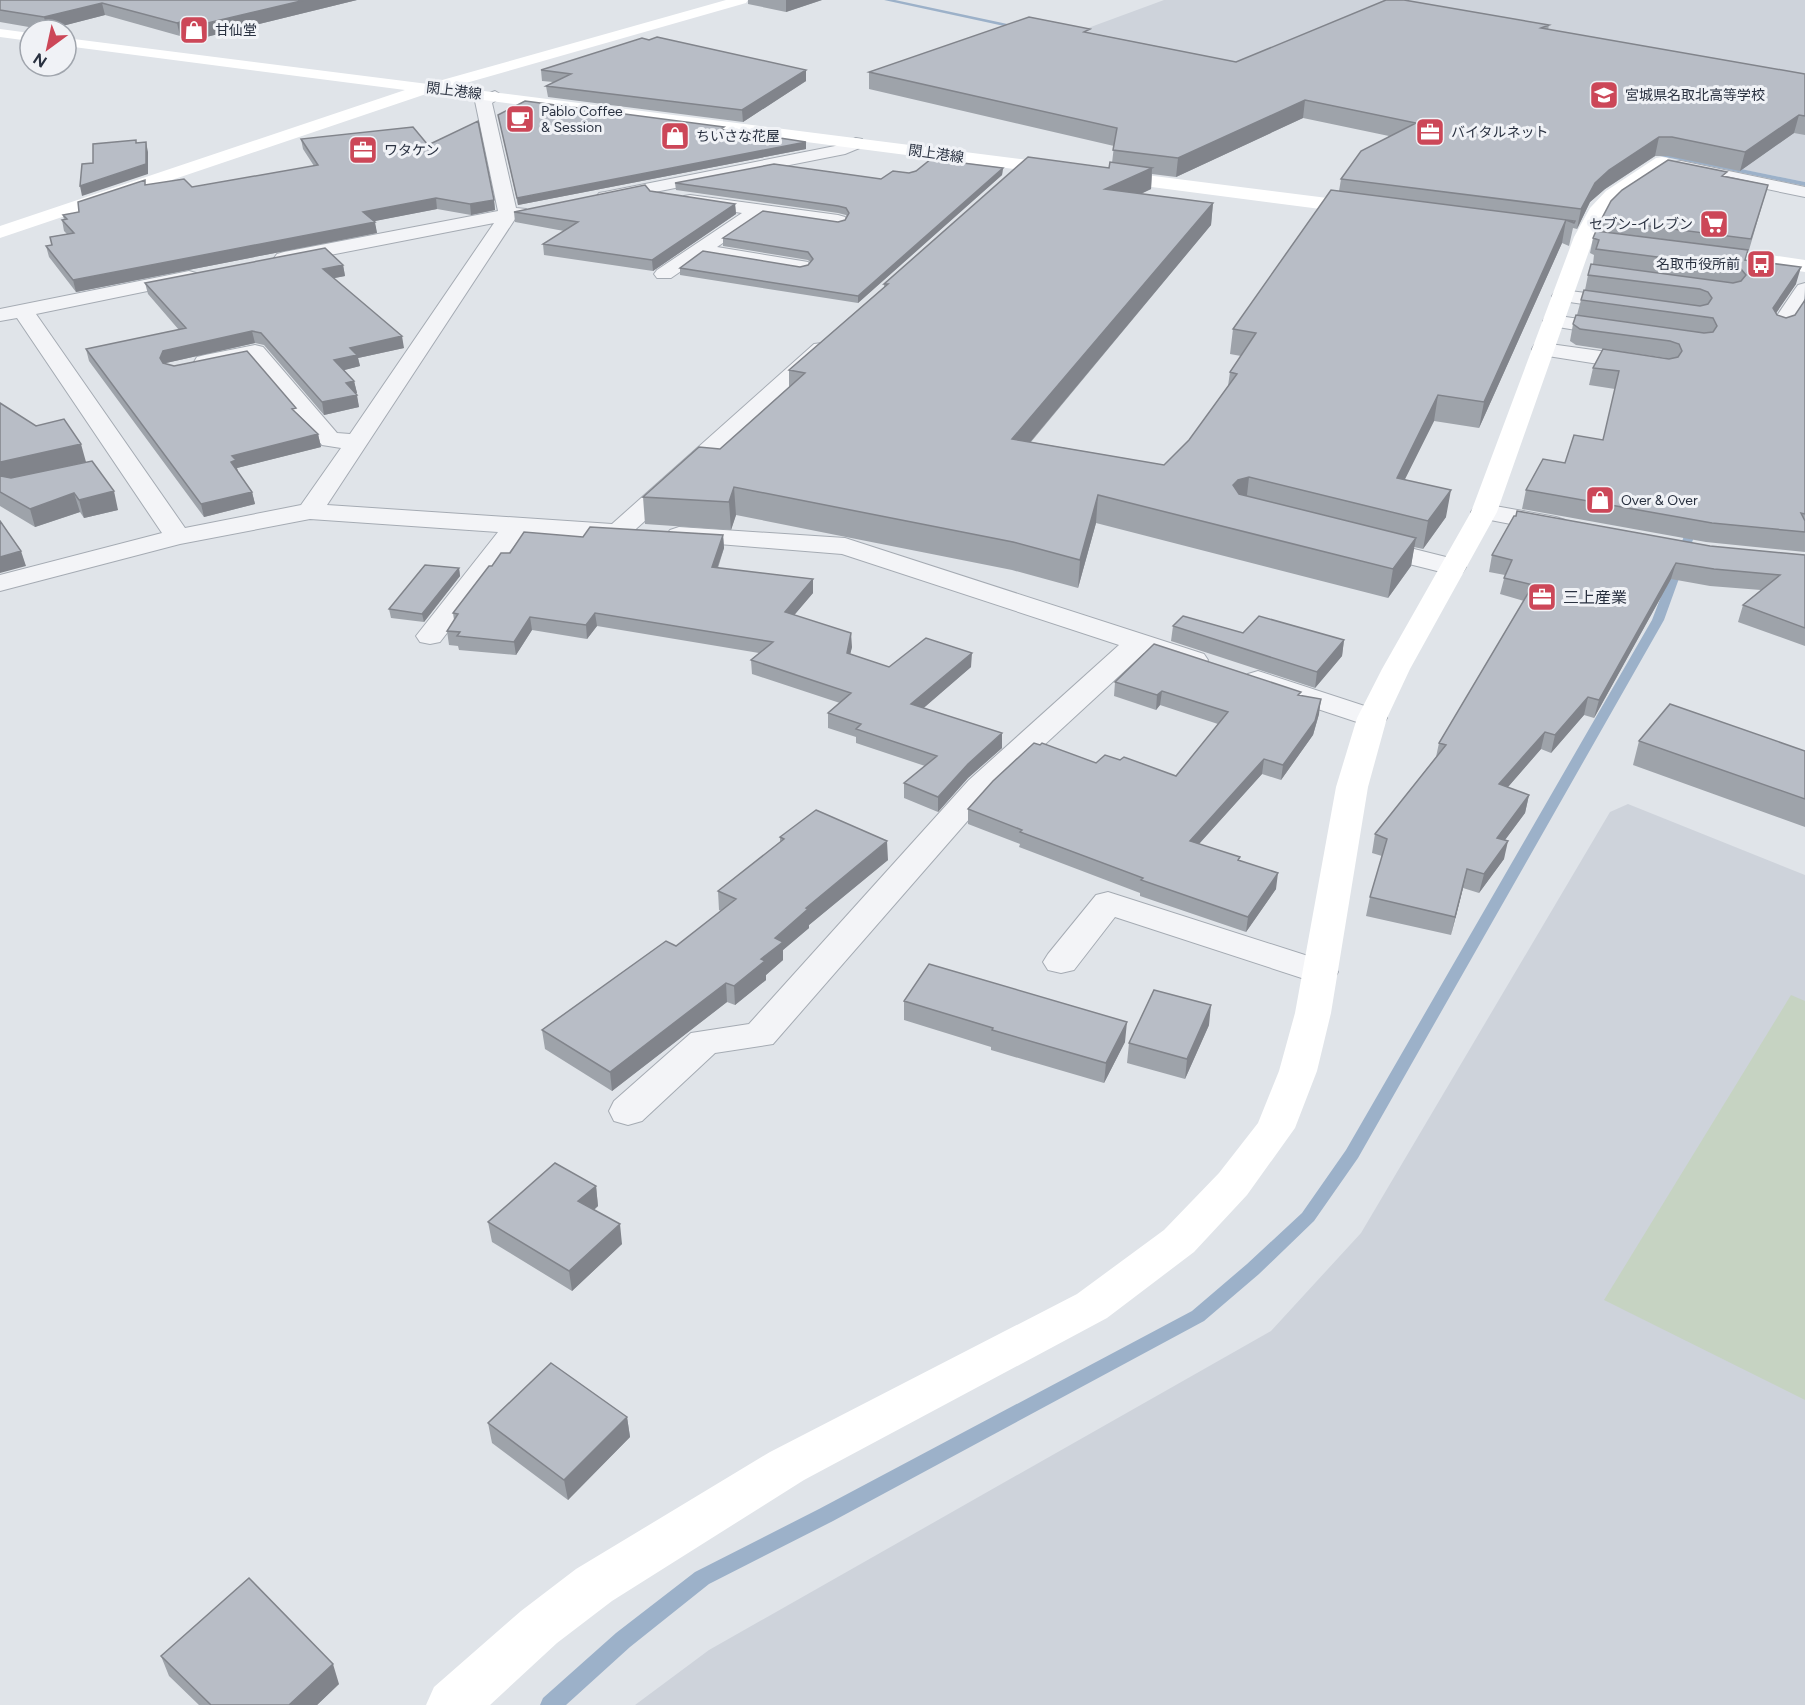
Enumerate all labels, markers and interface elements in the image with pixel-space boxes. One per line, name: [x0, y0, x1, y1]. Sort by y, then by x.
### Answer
shop icon: 甘仙堂: [178, 14, 210, 46]
north arrow: [18, 18, 78, 78]
place label: 甘仙堂: [215, 22, 257, 39]
text: N: [30, 49, 50, 71]
street label: 閖上港線: [425, 79, 483, 103]
school or university icon: 宮城県名取北高等学校: [1588, 79, 1620, 111]
place label: 宮城県名取北高等学校: [1625, 87, 1765, 104]
cafe icon: Pablo Coffee & Session: [504, 103, 536, 135]
place label: Pablo Coffee & Session: [541, 103, 623, 136]
office icon: バイタルネット: [1414, 116, 1446, 148]
shop icon: ちいさな花屋: [659, 120, 691, 152]
place label: バイタルネット: [1451, 124, 1548, 141]
place label: ちいさな花屋: [696, 128, 780, 145]
office icon: ワタケン: [347, 134, 379, 166]
place label: ワタケン: [384, 142, 440, 159]
street label: 閖上港線: [907, 142, 965, 166]
supermarket icon: セブン-イレブン: [1698, 208, 1730, 240]
place label: セブン-イレブン: [1589, 216, 1693, 233]
bus stop icon: 名取市役所前: [1745, 248, 1777, 280]
place label: 名取市役所前: [1656, 256, 1740, 273]
shop icon: Over & Over: [1584, 484, 1616, 516]
place label: Over & Over: [1621, 492, 1698, 509]
office icon: 三上産業: [1526, 581, 1558, 613]
place label: 三上産業: [1563, 588, 1627, 607]

